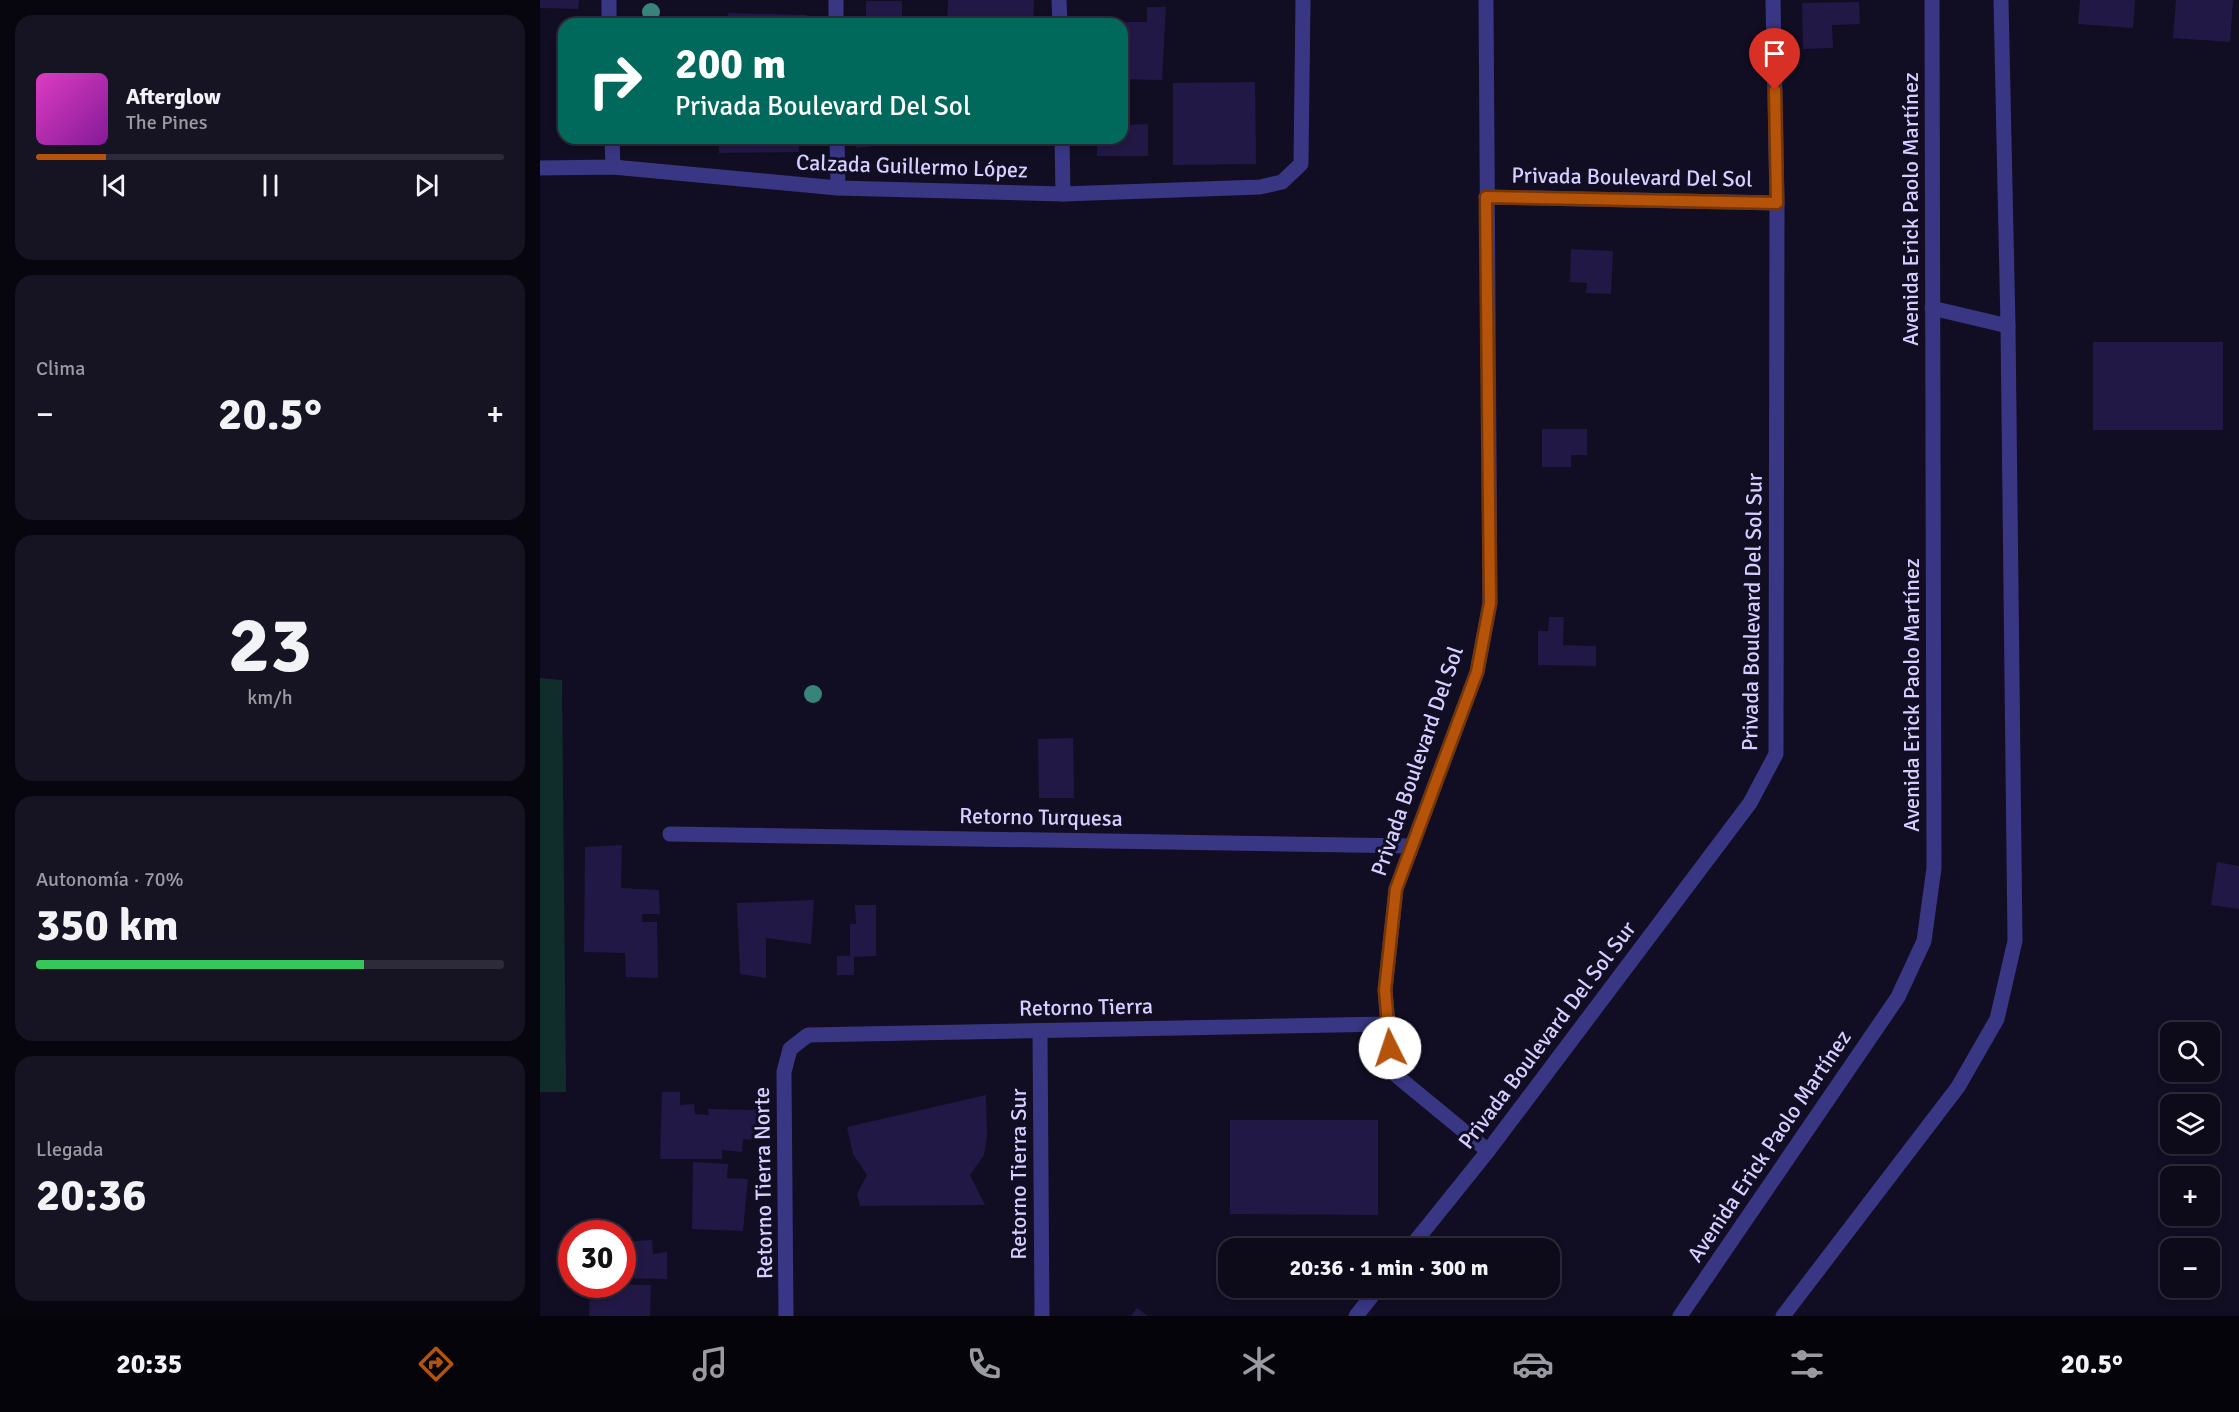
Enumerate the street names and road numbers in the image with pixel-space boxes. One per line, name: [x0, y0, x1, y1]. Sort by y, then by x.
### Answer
street label: Avenida Erick Paolo Martínez: [1897, 72, 1924, 346]
street label: Calzada Guillermo López: [796, 148, 1029, 184]
street label: Privada Boulevard Del Sol: [1511, 161, 1753, 193]
street label: Privada Boulevard Del Sol Sur: [1736, 473, 1768, 751]
street label: Avenida Erick Paolo Martínez: [1898, 558, 1925, 832]
street label: Privada Boulevard Del Sol: [1365, 643, 1469, 879]
street label: Retorno Turquesa: [959, 802, 1123, 832]
street label: Privada Boulevard Del Sol Sur: [1452, 916, 1642, 1154]
street label: Retorno Tierra: [1019, 992, 1153, 1022]
street label: Avenida Erick Paolo Martínez: [1681, 1025, 1857, 1267]
street label: Retorno Tierra Norte: [748, 1087, 778, 1279]
street label: Retorno Tierra Sur: [1005, 1088, 1032, 1260]

